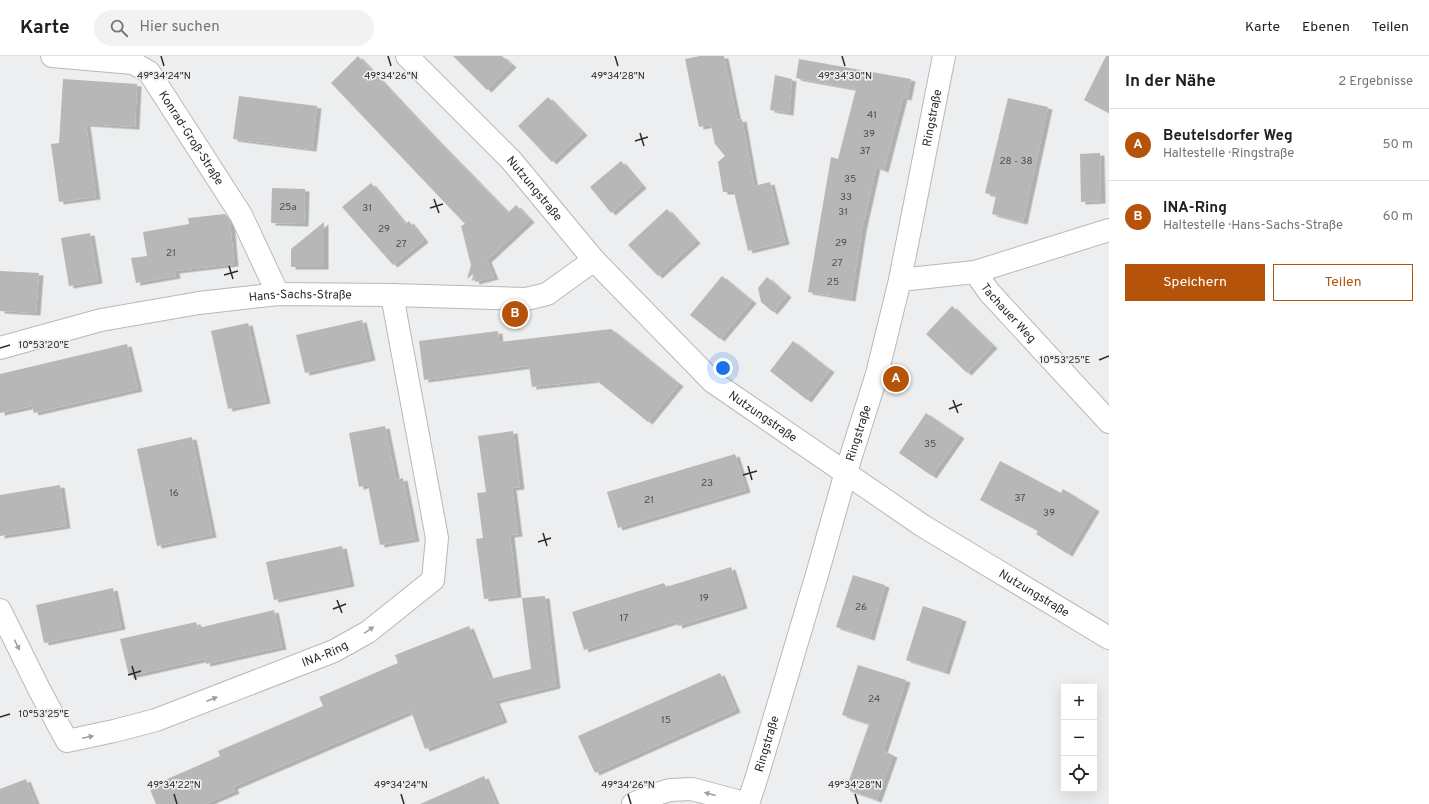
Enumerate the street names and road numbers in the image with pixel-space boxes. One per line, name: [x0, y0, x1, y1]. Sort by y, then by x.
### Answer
street label: Konrad-Groß-Straße: [154, 88, 227, 189]
street label: Ringstraße: [919, 88, 946, 148]
street label: Nutzungstraße: [502, 153, 565, 225]
street label: Tachauer Weg: [976, 280, 1039, 347]
street label: Hans-Sachs-Straße: [248, 287, 352, 306]
street label: Nutzungstraße: [725, 388, 800, 446]
street label: Ringstraße: [843, 403, 876, 464]
street label: Nutzungstraße: [995, 566, 1072, 621]
street label: INA-Ring: [300, 638, 351, 672]
street label: Ringstraße: [752, 714, 784, 774]

